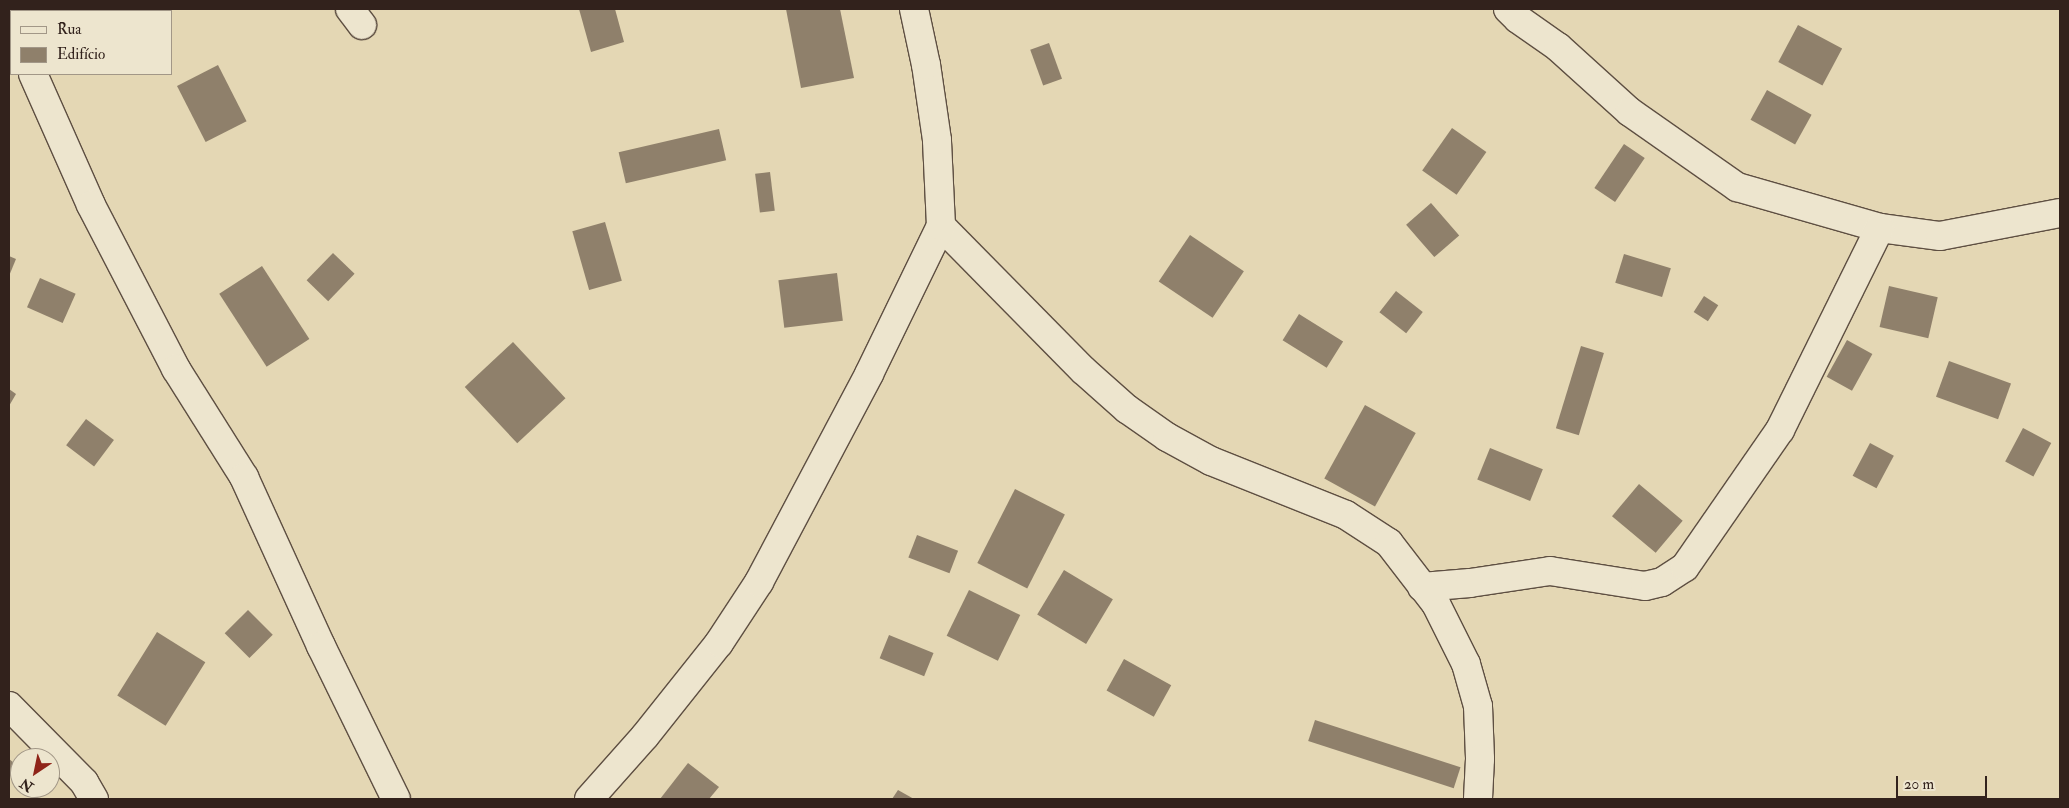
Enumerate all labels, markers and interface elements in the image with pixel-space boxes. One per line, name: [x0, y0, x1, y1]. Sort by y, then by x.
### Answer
legend: [10, 10, 172, 75]
text: Rua: [57, 20, 82, 39]
text: Edifício: [57, 45, 105, 64]
north arrow: [10, 748, 60, 798]
scale bar: [1899, 766, 1990, 798]
text: N: [17, 774, 37, 796]
text: 20 m: [1904, 775, 1934, 794]

